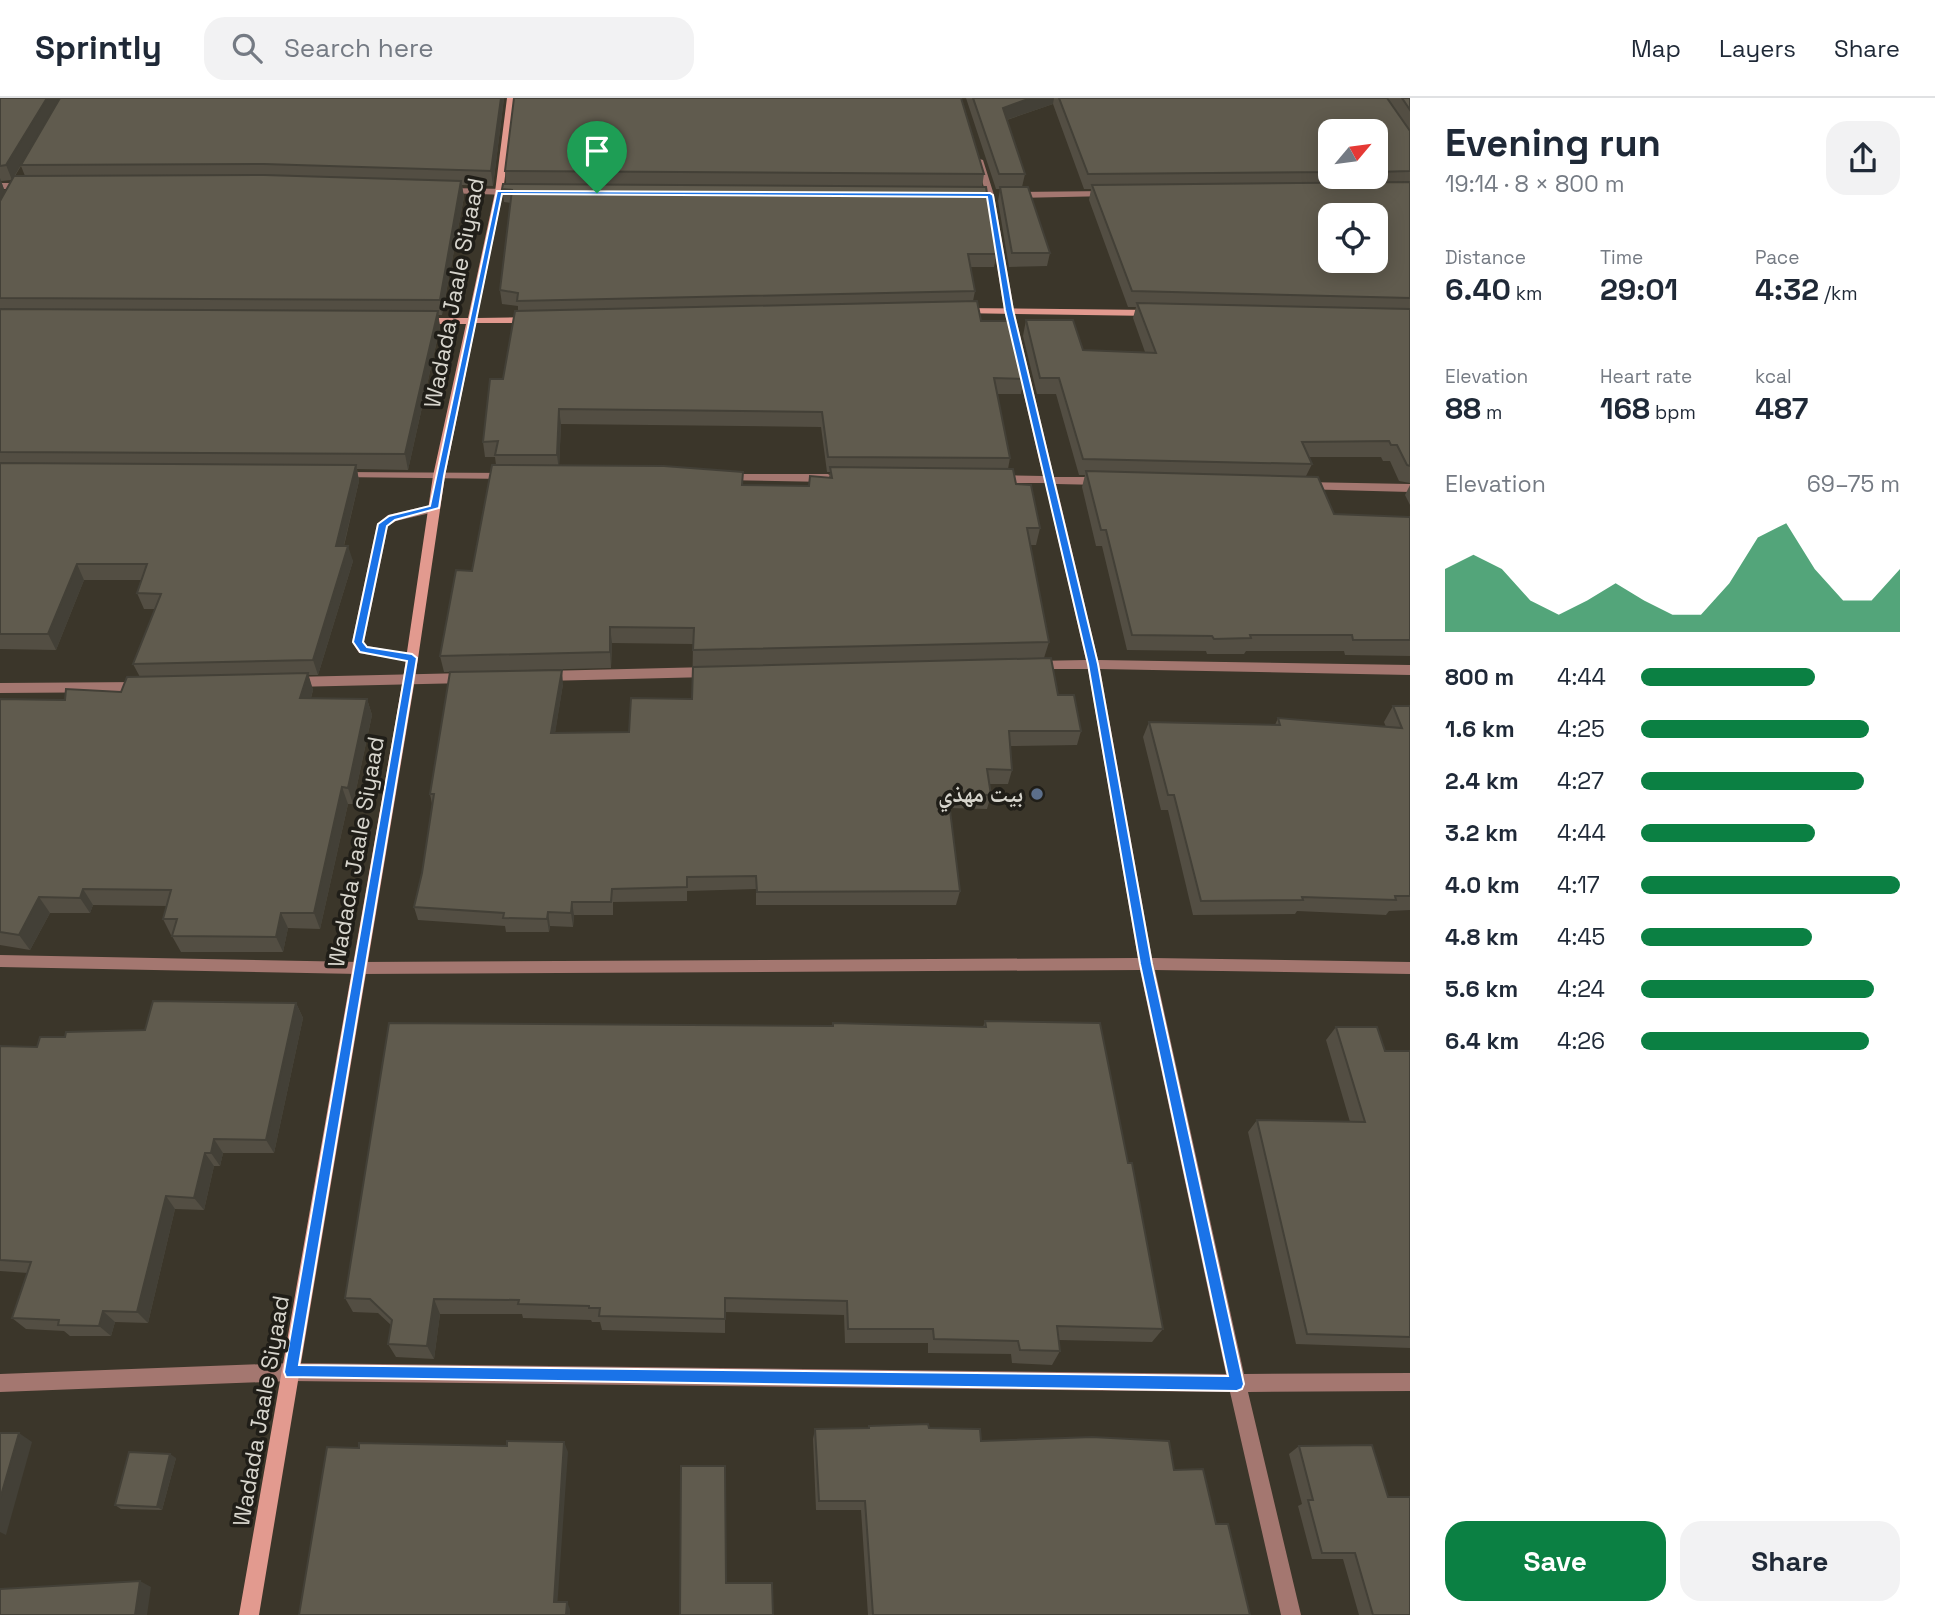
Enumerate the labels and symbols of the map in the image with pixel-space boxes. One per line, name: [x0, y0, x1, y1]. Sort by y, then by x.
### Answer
north arrow: [1318, 119, 1388, 189]
pin: [567, 121, 627, 193]
street label: Wadada Jaale Siyaad: [417, 175, 491, 411]
street label: Wadada Jaale Siyaad: [321, 734, 391, 970]
place label: بيت مهذي: [938, 779, 1023, 813]
marker: بيت مهذي: [1029, 786, 1045, 802]
street label: Wadada Jaale Siyaad: [226, 1293, 296, 1529]

